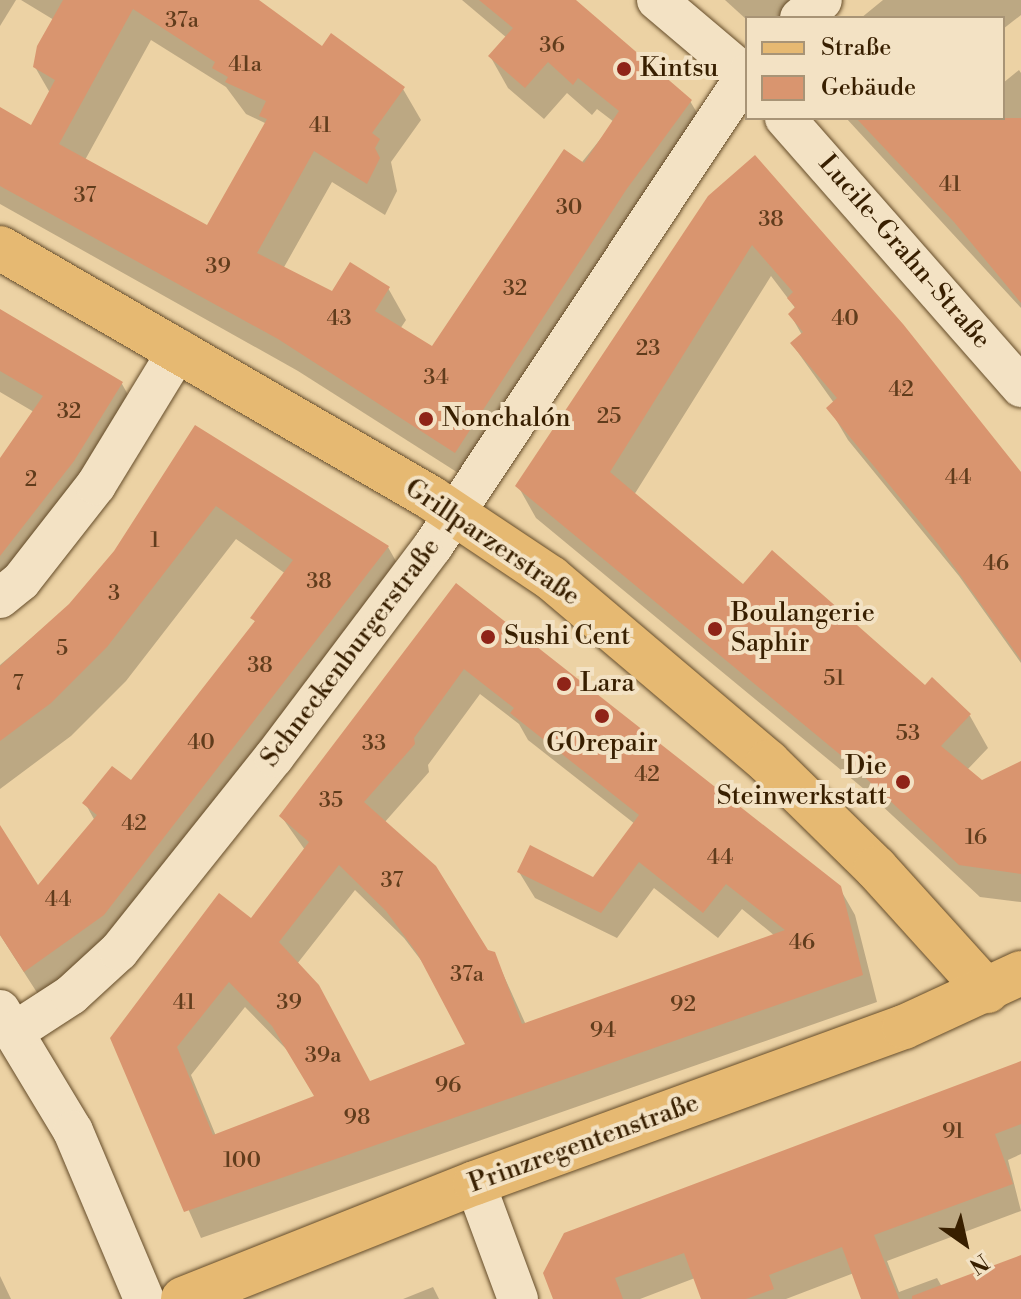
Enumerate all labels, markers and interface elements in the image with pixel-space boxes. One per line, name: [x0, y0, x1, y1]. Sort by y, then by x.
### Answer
house number: 37a: [165, 8, 199, 34]
legend: [745, 16, 1005, 120]
house number: 36: [539, 33, 565, 59]
text: Straße: [821, 33, 891, 63]
house number: 41a: [228, 52, 262, 78]
place label: Kintsu: [640, 53, 718, 85]
marker: Kintsu: [615, 60, 633, 78]
text: Gebäude: [821, 73, 916, 103]
house number: 41: [309, 113, 331, 139]
street label: Lucile-Grahn-Straße: [811, 149, 997, 355]
house number: 41: [939, 172, 961, 198]
house number: 37: [74, 183, 96, 209]
house number: 30: [556, 195, 582, 221]
house number: 38: [758, 207, 784, 233]
house number: 39: [205, 254, 231, 280]
house number: 32: [503, 276, 527, 302]
house number: 43: [326, 306, 352, 332]
house number: 40: [831, 306, 859, 332]
house number: 23: [636, 336, 660, 362]
house number: 34: [423, 365, 449, 391]
house number: 42: [888, 377, 914, 403]
house number: 32: [57, 399, 81, 425]
place label: Nonchalón: [442, 403, 571, 435]
house number: 25: [597, 404, 621, 430]
marker: Nonchalón: [417, 410, 435, 428]
house number: 44: [945, 465, 971, 491]
house number: 2: [25, 467, 37, 493]
street label: Grillparzerstraße: [399, 473, 585, 613]
house number: 1: [150, 528, 160, 554]
street label: Schneckenburgerstraße: [255, 533, 447, 773]
house number: 46: [983, 551, 1009, 577]
house number: 38: [306, 569, 332, 595]
house number: 3: [108, 581, 120, 607]
place label: Boulangerie Saphir: [731, 598, 875, 660]
marker: Boulangerie Saphir: [706, 620, 724, 638]
place label: Sushi Cent: [504, 621, 630, 653]
marker: Sushi Cent: [479, 628, 497, 646]
house number: 5: [56, 636, 68, 662]
house number: 38: [247, 653, 273, 679]
house number: 51: [823, 666, 845, 692]
place label: Lara: [580, 668, 635, 700]
house number: 7: [12, 671, 24, 697]
marker: Lara: [555, 675, 573, 693]
marker: GOrepair: [593, 707, 611, 725]
house number: 53: [896, 721, 920, 747]
place label: GOrepair: [546, 728, 658, 760]
house number: 40: [187, 730, 215, 756]
house number: 33: [362, 731, 386, 757]
place label: Die Steinwerkstatt: [717, 751, 887, 812]
house number: 42: [634, 762, 660, 788]
marker: Die Steinwerkstatt: [894, 773, 912, 791]
house number: 35: [319, 788, 343, 814]
house number: 42: [121, 811, 147, 837]
house number: 16: [965, 825, 987, 851]
house number: 44: [707, 845, 733, 871]
house number: 37: [381, 868, 403, 894]
house number: 44: [45, 887, 71, 913]
house number: 46: [789, 930, 815, 956]
house number: 37a: [450, 962, 484, 988]
house number: 41: [173, 990, 195, 1016]
house number: 39: [276, 990, 302, 1016]
house number: 92: [670, 992, 696, 1018]
house number: 94: [590, 1018, 616, 1044]
house number: 39a: [305, 1043, 341, 1069]
house number: 96: [435, 1073, 461, 1099]
street label: Prinzregentenstraße: [465, 1088, 703, 1200]
house number: 98: [344, 1105, 370, 1131]
house number: 91: [942, 1119, 964, 1145]
house number: 100: [223, 1148, 261, 1174]
north arrow: [925, 1203, 1005, 1283]
text: N: [964, 1247, 993, 1279]

